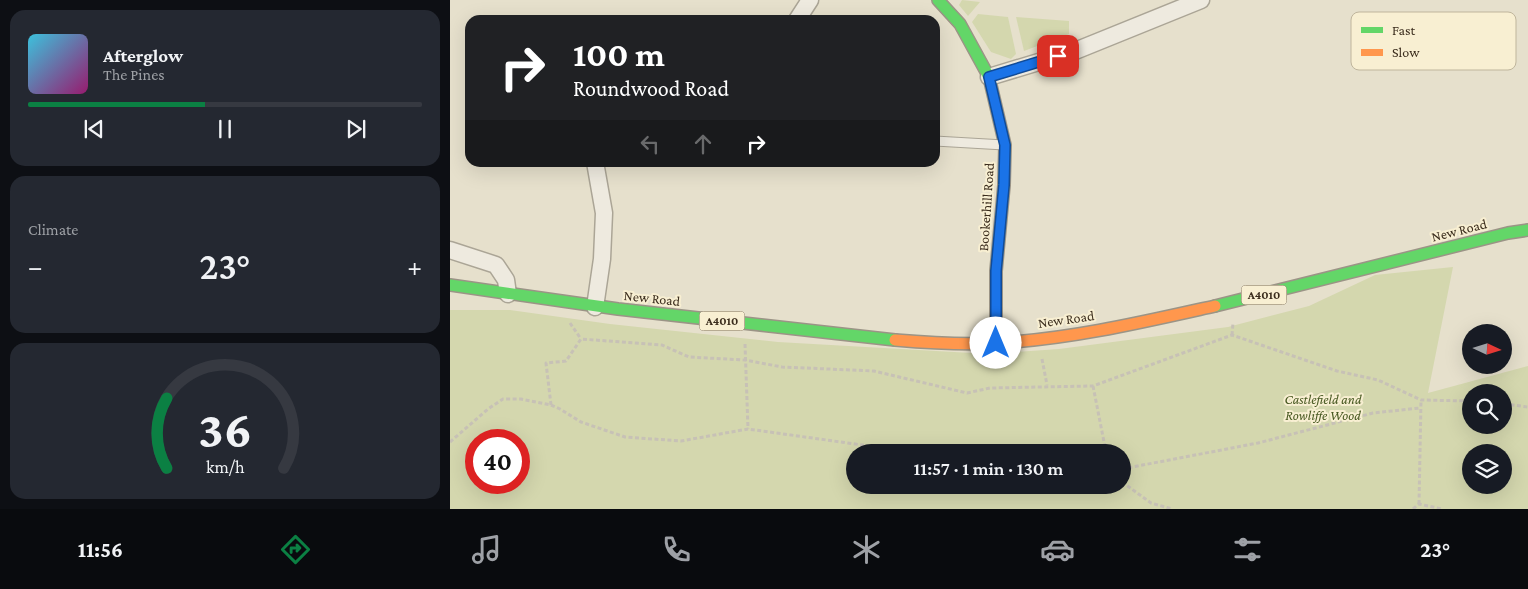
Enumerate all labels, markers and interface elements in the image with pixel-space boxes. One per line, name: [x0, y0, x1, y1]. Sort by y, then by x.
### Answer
legend: [1351, 12, 1516, 70]
text: Fast: [1392, 22, 1416, 38]
icon: right: [490, 35, 555, 100]
text: 100 m: [573, 35, 665, 74]
pin: [1037, 35, 1079, 77]
icon: arrive: [1044, 42, 1072, 70]
text: Slow: [1392, 44, 1420, 60]
text: Afterglow: [103, 45, 183, 66]
text: The Pines: [103, 66, 164, 83]
text: Roundwood Road: [573, 76, 729, 101]
icon: previous: [80, 115, 108, 143]
icon: pause: [211, 115, 239, 143]
icon: next: [342, 115, 370, 143]
icon: left: [636, 130, 664, 158]
icon: ahead: [689, 130, 717, 158]
icon: right: [742, 130, 770, 158]
street label: Bookerhill Road: [975, 162, 997, 252]
street label: New Road: [1430, 215, 1489, 245]
text: Climate: [28, 221, 78, 238]
text: 23°: [200, 245, 250, 287]
text: −: [28, 251, 43, 282]
text: +: [407, 251, 422, 282]
road number: A4010: [1242, 286, 1286, 304]
street label: New Road: [623, 287, 682, 309]
street label: New Road: [1037, 307, 1096, 331]
road number: A4010: [700, 312, 744, 331]
position arrow: [969, 316, 1021, 368]
north arrow: [1462, 324, 1512, 374]
map controls: [1462, 324, 1512, 494]
button: search: [1462, 384, 1512, 434]
park label: Castlefield and Rowliffe Wood: [1285, 391, 1362, 423]
text: 36: [198, 400, 252, 458]
speed limit sign: 40: [465, 429, 530, 494]
button: layers: [1462, 444, 1512, 494]
text: km/h: [206, 457, 245, 477]
text: 11:57 · 1 min · 130 m: [914, 458, 1063, 479]
icon: directions: [278, 532, 313, 567]
icon: music: [469, 532, 504, 567]
icon: phone: [659, 532, 694, 567]
icon: climate: [849, 532, 884, 567]
icon: car: [1040, 532, 1075, 567]
icon: filters: [1230, 532, 1265, 567]
text: 11:56: [78, 537, 123, 562]
text: 23°: [1420, 537, 1450, 562]

